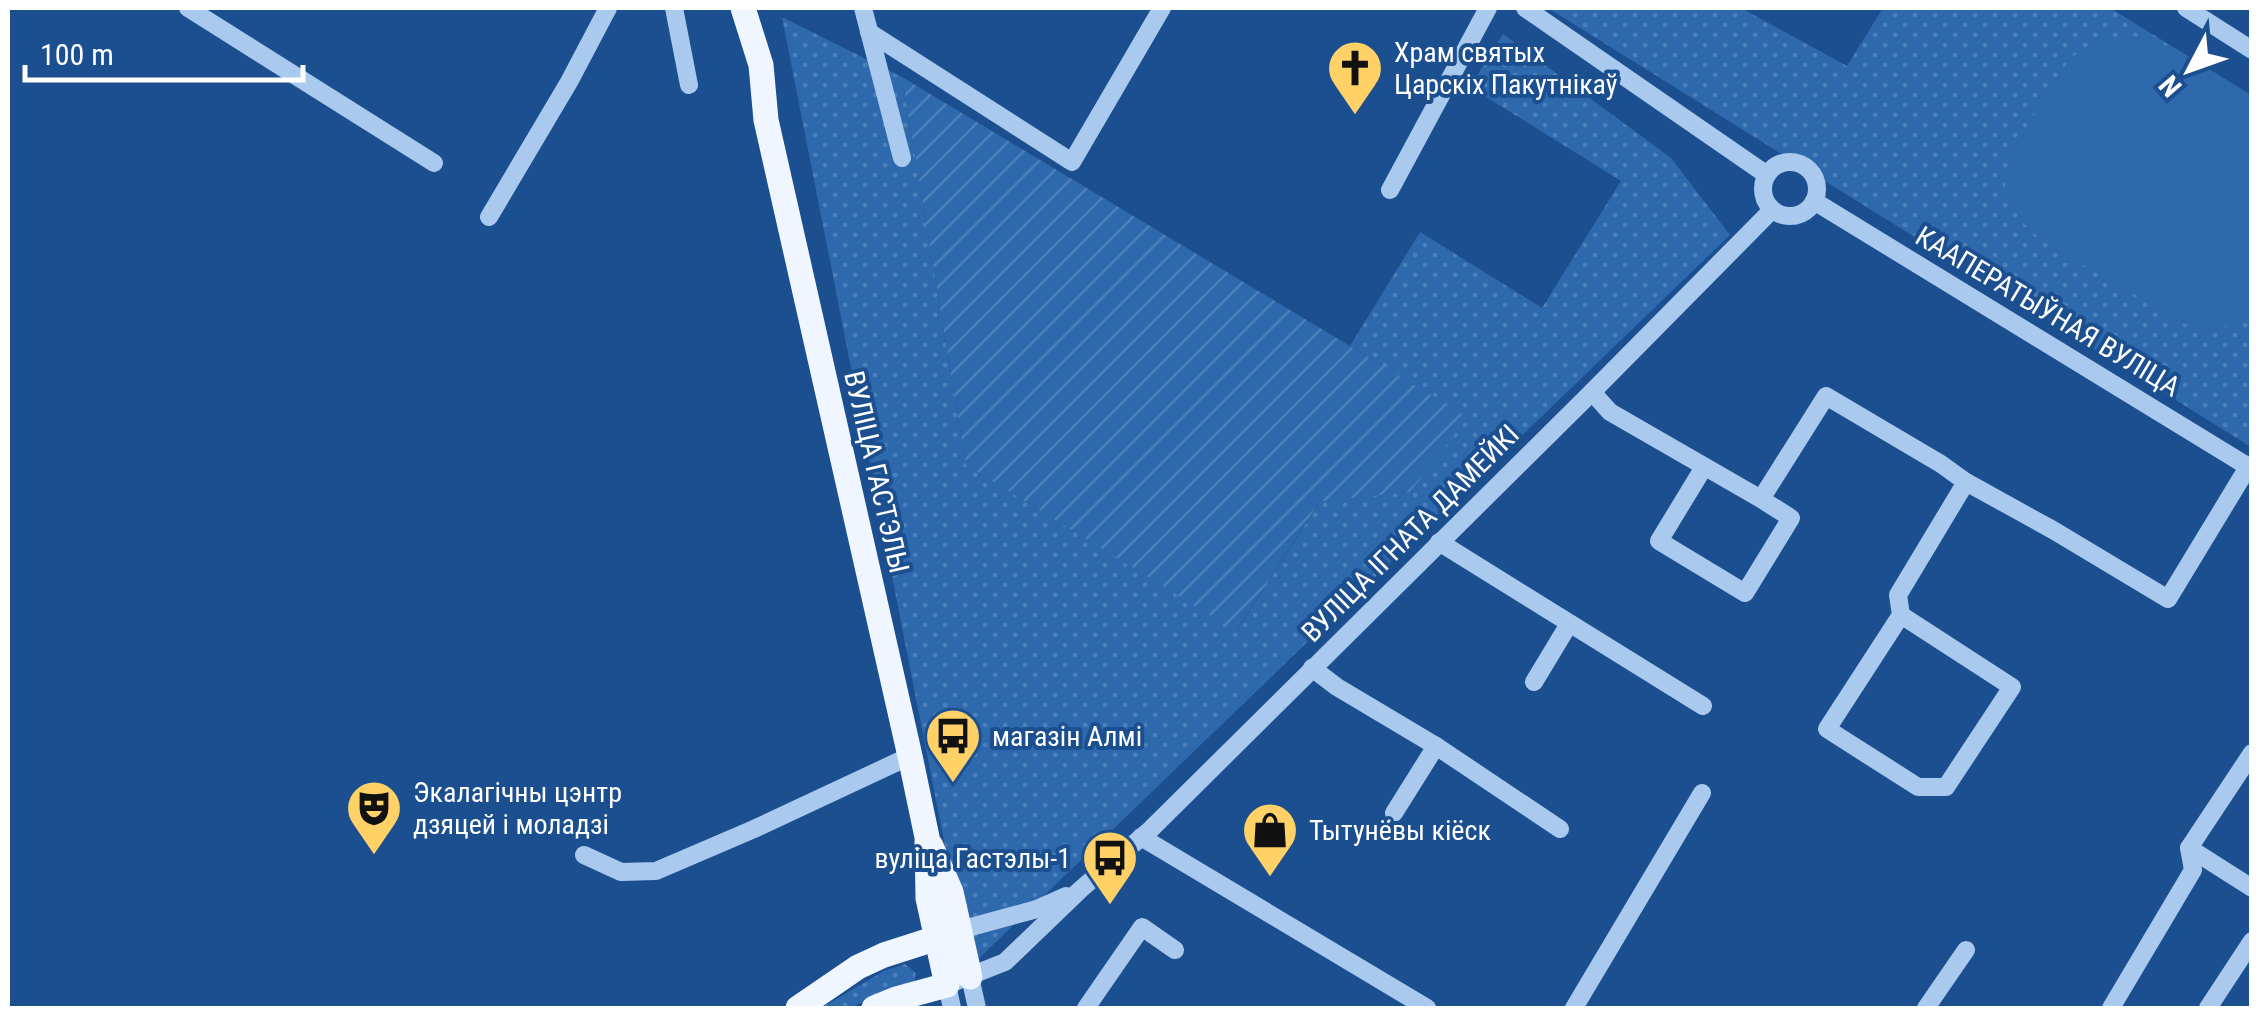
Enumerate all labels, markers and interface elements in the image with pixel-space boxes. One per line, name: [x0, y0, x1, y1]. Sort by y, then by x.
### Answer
scale bar: [25, 20, 302, 82]
north arrow: [2139, 20, 2239, 120]
place label: Храм святых Царскіх Пакутнікаў: [1394, 36, 1618, 101]
text: 100 m: [40, 37, 114, 72]
church icon: Храм святых Царскіх Пакутнікаў: [1325, 38, 1385, 117]
text: N: [2152, 69, 2189, 103]
street label: КААПЕРАТЫЎНАЯ ВУЛІЦА: [1910, 219, 2186, 403]
street label: ВУЛІЦА ГАСТЭЛЫ: [837, 368, 916, 576]
street label: ВУЛІЦА ІГНАТА ДАМЕЙКІ: [1295, 418, 1526, 649]
bus stop icon: магазін Алмі: [923, 706, 983, 785]
place label: магазін Алмі: [992, 720, 1142, 753]
place label: Экалагічны цэнтр дзяцей і моладзі: [413, 776, 622, 841]
theatre icon: Экалагічны цэнтр дзяцей і моладзі: [344, 778, 404, 857]
shop icon: Тытунёвы кіёск: [1240, 800, 1300, 879]
place label: Тытунёвы кіёск: [1309, 814, 1491, 847]
bus stop icon: вуліца Гастэлы-1: [1080, 828, 1140, 907]
place label: вуліца Гастэлы-1: [875, 842, 1071, 875]

